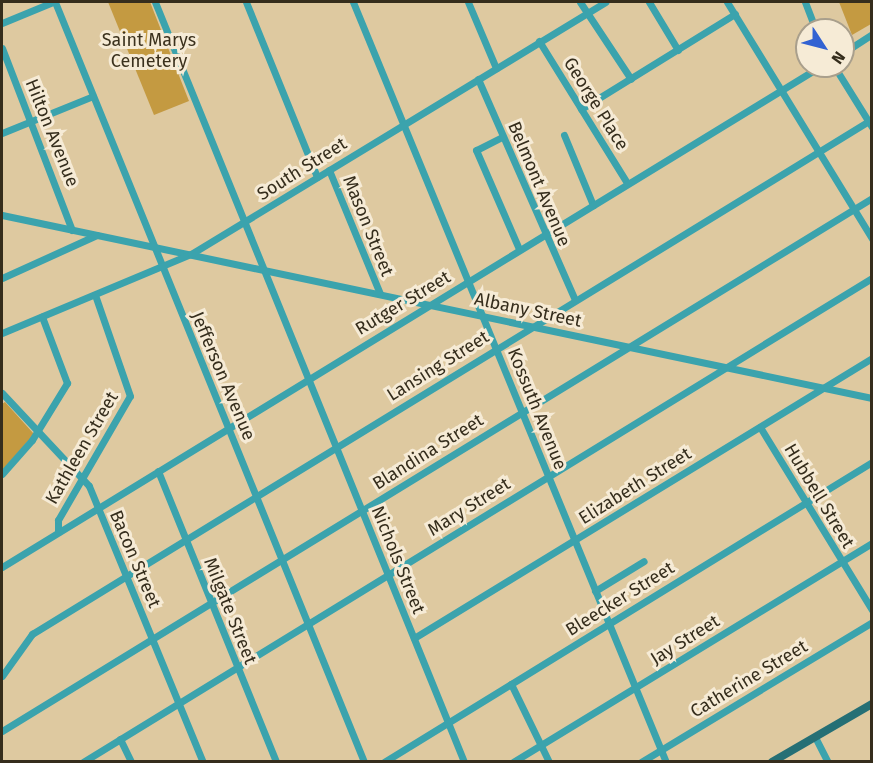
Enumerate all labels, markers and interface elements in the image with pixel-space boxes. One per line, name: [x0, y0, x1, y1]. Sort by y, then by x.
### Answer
north arrow: [795, 18, 855, 78]
park label: Saint Marys Cemetery: [102, 30, 196, 72]
text: N: [828, 48, 849, 68]
street label: George Place: [559, 54, 633, 154]
street label: Hilton Avenue: [21, 76, 83, 190]
street label: Belmont Avenue: [503, 118, 575, 250]
street label: South Street: [253, 133, 351, 205]
street label: Mason Street: [338, 172, 398, 280]
street label: Rutger Street: [352, 266, 454, 340]
street label: Albany Street: [473, 288, 583, 332]
street label: Jefferson Avenue: [186, 308, 260, 444]
street label: Lansing Street: [383, 326, 493, 406]
street label: Kossuth Avenue: [503, 345, 571, 473]
street label: Kathleen Street: [41, 388, 123, 508]
street label: Blandina Street: [369, 409, 487, 495]
street label: Hubbell Street: [779, 440, 859, 552]
street label: Elizabeth Street: [575, 443, 695, 529]
street label: Mary Street: [424, 473, 514, 541]
street label: Nichols Street: [367, 503, 429, 617]
street label: Bacon Street: [105, 507, 165, 611]
street label: Milgate Street: [199, 555, 261, 667]
street label: Bleecker Street: [562, 557, 678, 641]
street label: Jay Street: [646, 610, 724, 670]
street label: Catherine Street: [687, 636, 811, 722]

